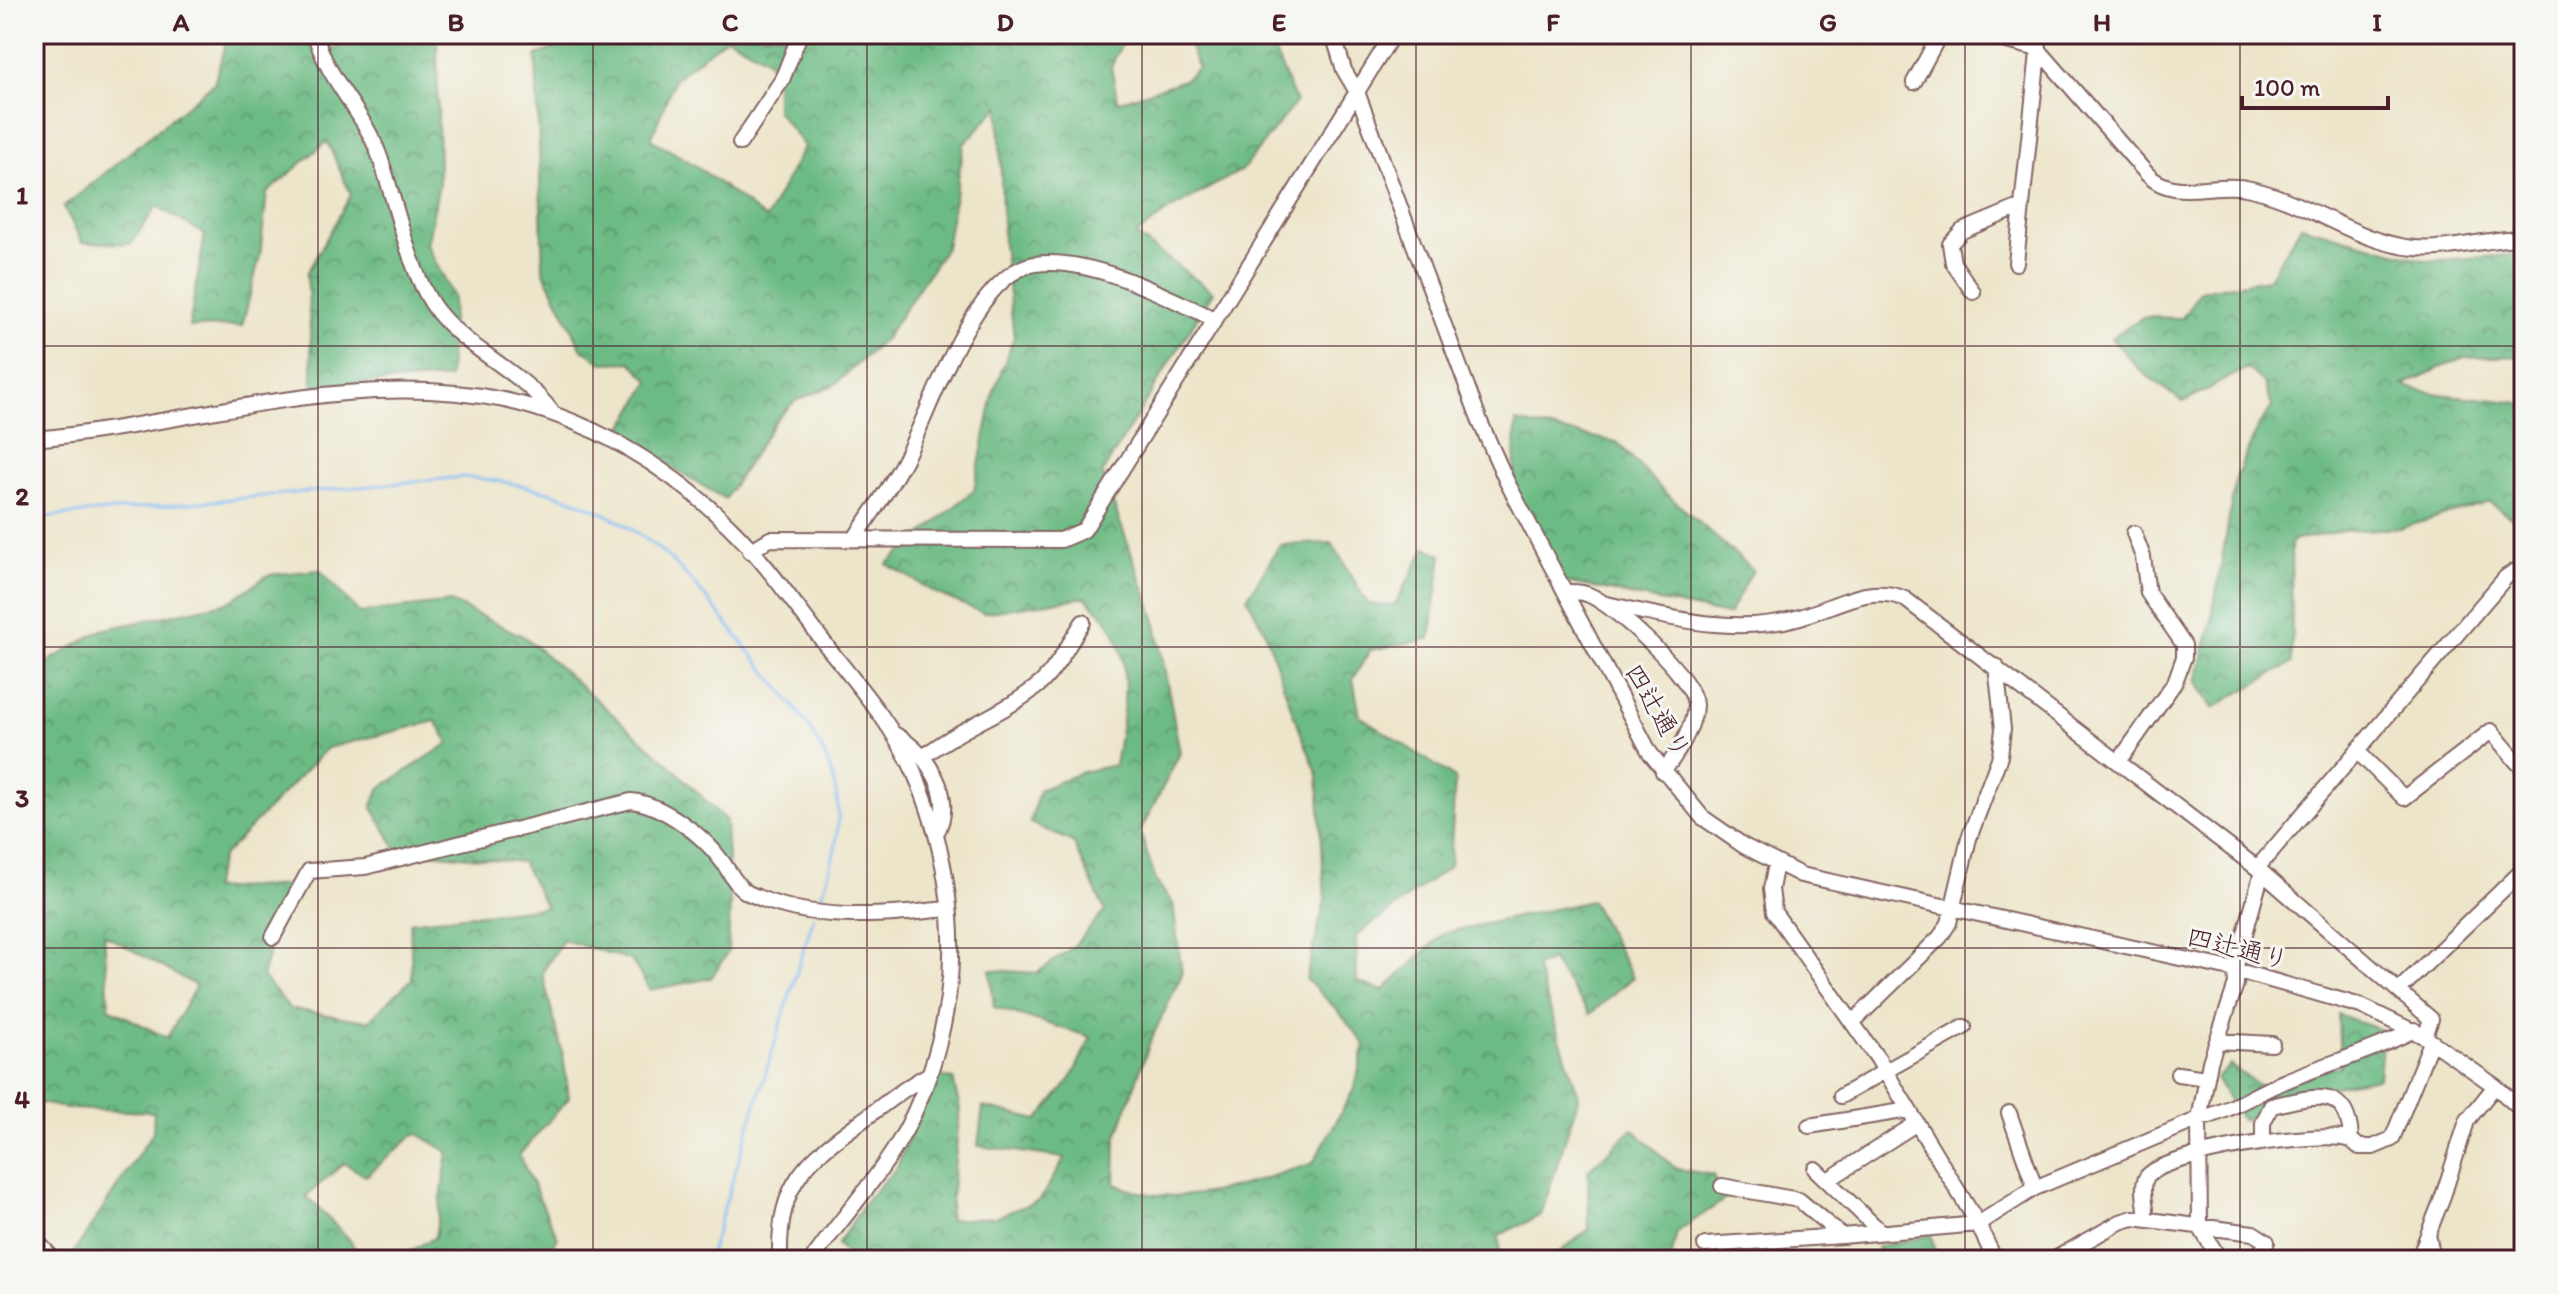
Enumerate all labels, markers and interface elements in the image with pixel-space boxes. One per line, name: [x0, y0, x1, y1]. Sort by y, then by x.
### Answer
text: A: [172, 6, 190, 38]
text: B: [448, 6, 465, 38]
text: C: [722, 6, 739, 38]
text: D: [996, 6, 1014, 38]
text: E: [1272, 6, 1286, 38]
text: F: [1546, 6, 1560, 38]
text: G: [1819, 6, 1837, 38]
text: H: [2093, 6, 2111, 38]
text: I: [2372, 6, 2382, 38]
scale bar: [2242, 60, 2388, 110]
text: 100 m: [2254, 73, 2320, 102]
text: 1: [16, 179, 28, 211]
text: 2: [15, 480, 29, 512]
street label: 四辻通り: [1618, 658, 1698, 764]
text: 3: [15, 782, 29, 814]
street label: 四辻通り: [2184, 920, 2292, 976]
text: 4: [14, 1083, 30, 1115]

